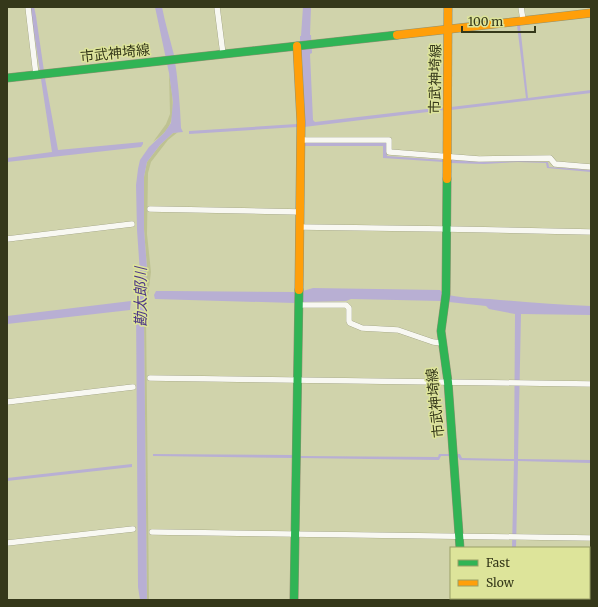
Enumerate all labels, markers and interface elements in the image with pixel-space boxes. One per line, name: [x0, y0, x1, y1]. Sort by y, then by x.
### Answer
scale bar: [462, 8, 535, 34]
text: 100 m: [468, 14, 503, 29]
street label: 市武神埼線: [79, 40, 151, 66]
street label: 市武神埼線: [425, 44, 445, 114]
water label: 勘太郎川: [131, 265, 150, 327]
street label: 市武神埼線: [422, 367, 448, 439]
legend: [450, 547, 590, 599]
text: Fast: [486, 555, 510, 570]
text: Slow: [486, 575, 515, 590]

